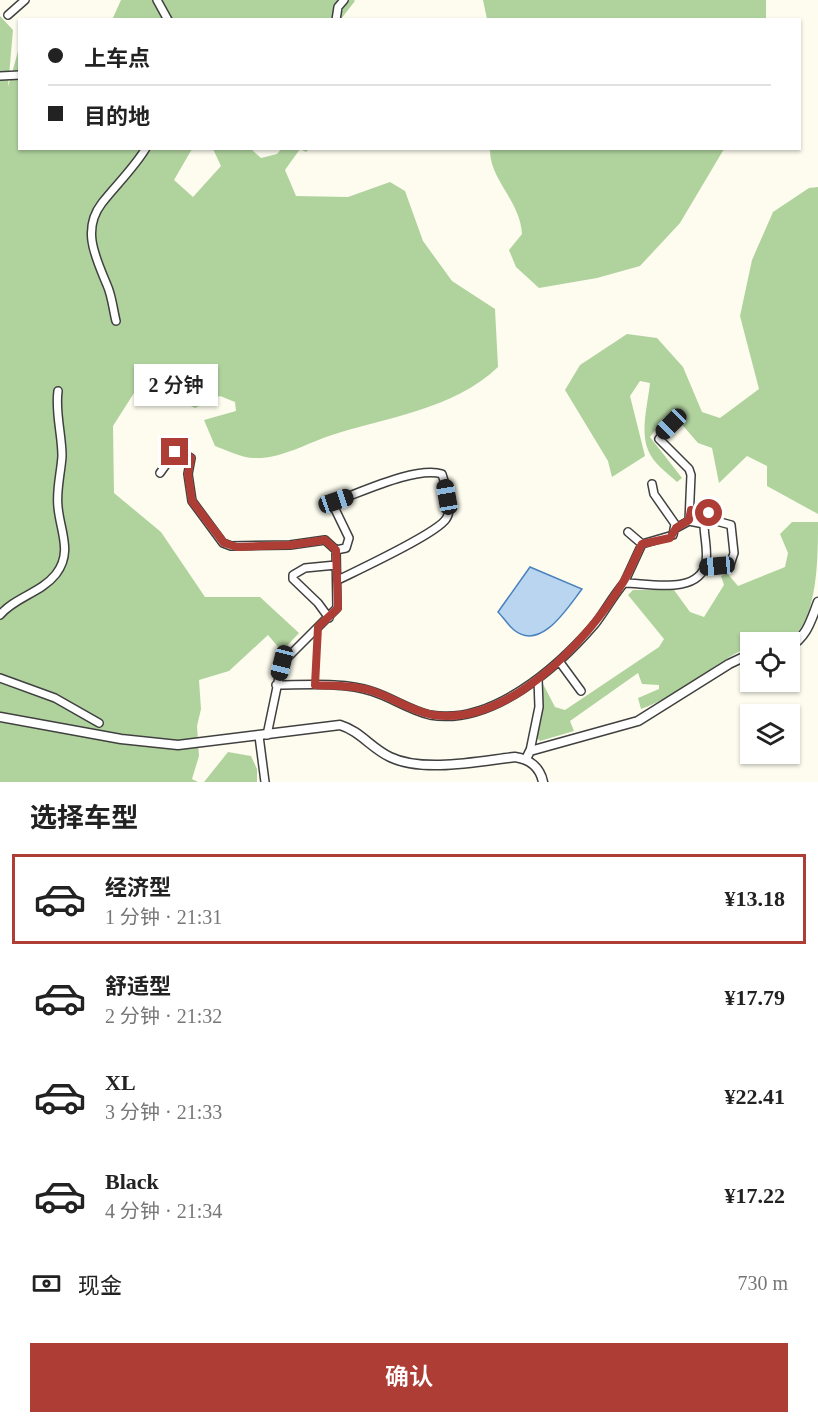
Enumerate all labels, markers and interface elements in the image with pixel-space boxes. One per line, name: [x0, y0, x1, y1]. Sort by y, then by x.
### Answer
text: 上车点: [84, 46, 150, 71]
text: 目的地: [84, 104, 150, 129]
callout: 2 分钟: [133, 365, 217, 407]
text: 2 分钟: [149, 374, 204, 396]
car: [652, 405, 690, 443]
route end: [161, 438, 188, 465]
car: [435, 478, 459, 516]
car: [316, 487, 356, 515]
route start: [695, 499, 722, 526]
car: [698, 555, 736, 577]
map controls: [740, 632, 800, 764]
button: locate: [740, 632, 800, 692]
car: [269, 643, 295, 683]
button: layers: [740, 704, 800, 764]
text: 选择车型: [30, 803, 138, 833]
icon: car: [33, 872, 87, 926]
text: 经济型: [105, 875, 171, 900]
text: ¥13.18: [725, 886, 785, 911]
text: 1 分钟 · 21:31: [105, 906, 222, 928]
icon: car: [33, 971, 87, 1025]
text: 舒适型: [105, 974, 171, 999]
text: ¥17.79: [725, 985, 785, 1010]
text: 2 分钟 · 21:32: [105, 1005, 222, 1027]
icon: car: [33, 1070, 87, 1124]
text: XL: [105, 1070, 136, 1095]
text: ¥22.41: [725, 1084, 785, 1109]
text: 3 分钟 · 21:33: [105, 1101, 222, 1123]
icon: car: [33, 1169, 87, 1223]
text: Black: [105, 1169, 159, 1194]
text: ¥17.22: [725, 1183, 785, 1208]
text: 4 分钟 · 21:34: [105, 1200, 222, 1222]
icon: cash: [30, 1267, 63, 1300]
text: 730 m: [737, 1272, 788, 1294]
text: 现金: [78, 1273, 122, 1298]
button: 确认: [30, 1343, 788, 1412]

